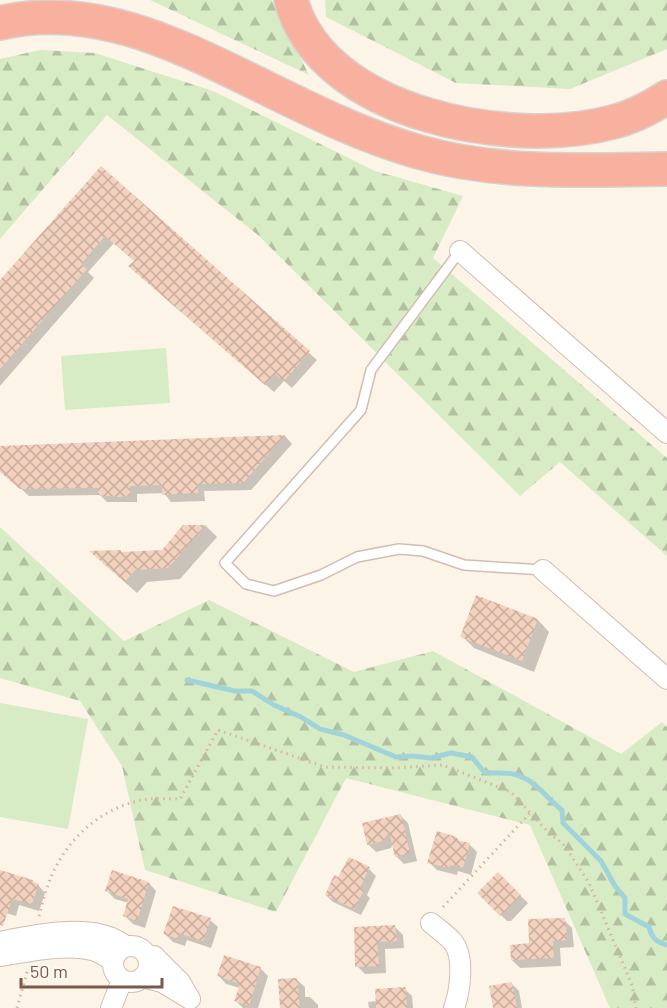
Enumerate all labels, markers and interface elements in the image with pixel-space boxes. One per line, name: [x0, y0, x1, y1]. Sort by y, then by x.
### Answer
scale bar: [21, 951, 162, 989]
text: 50 m: [30, 960, 68, 982]

